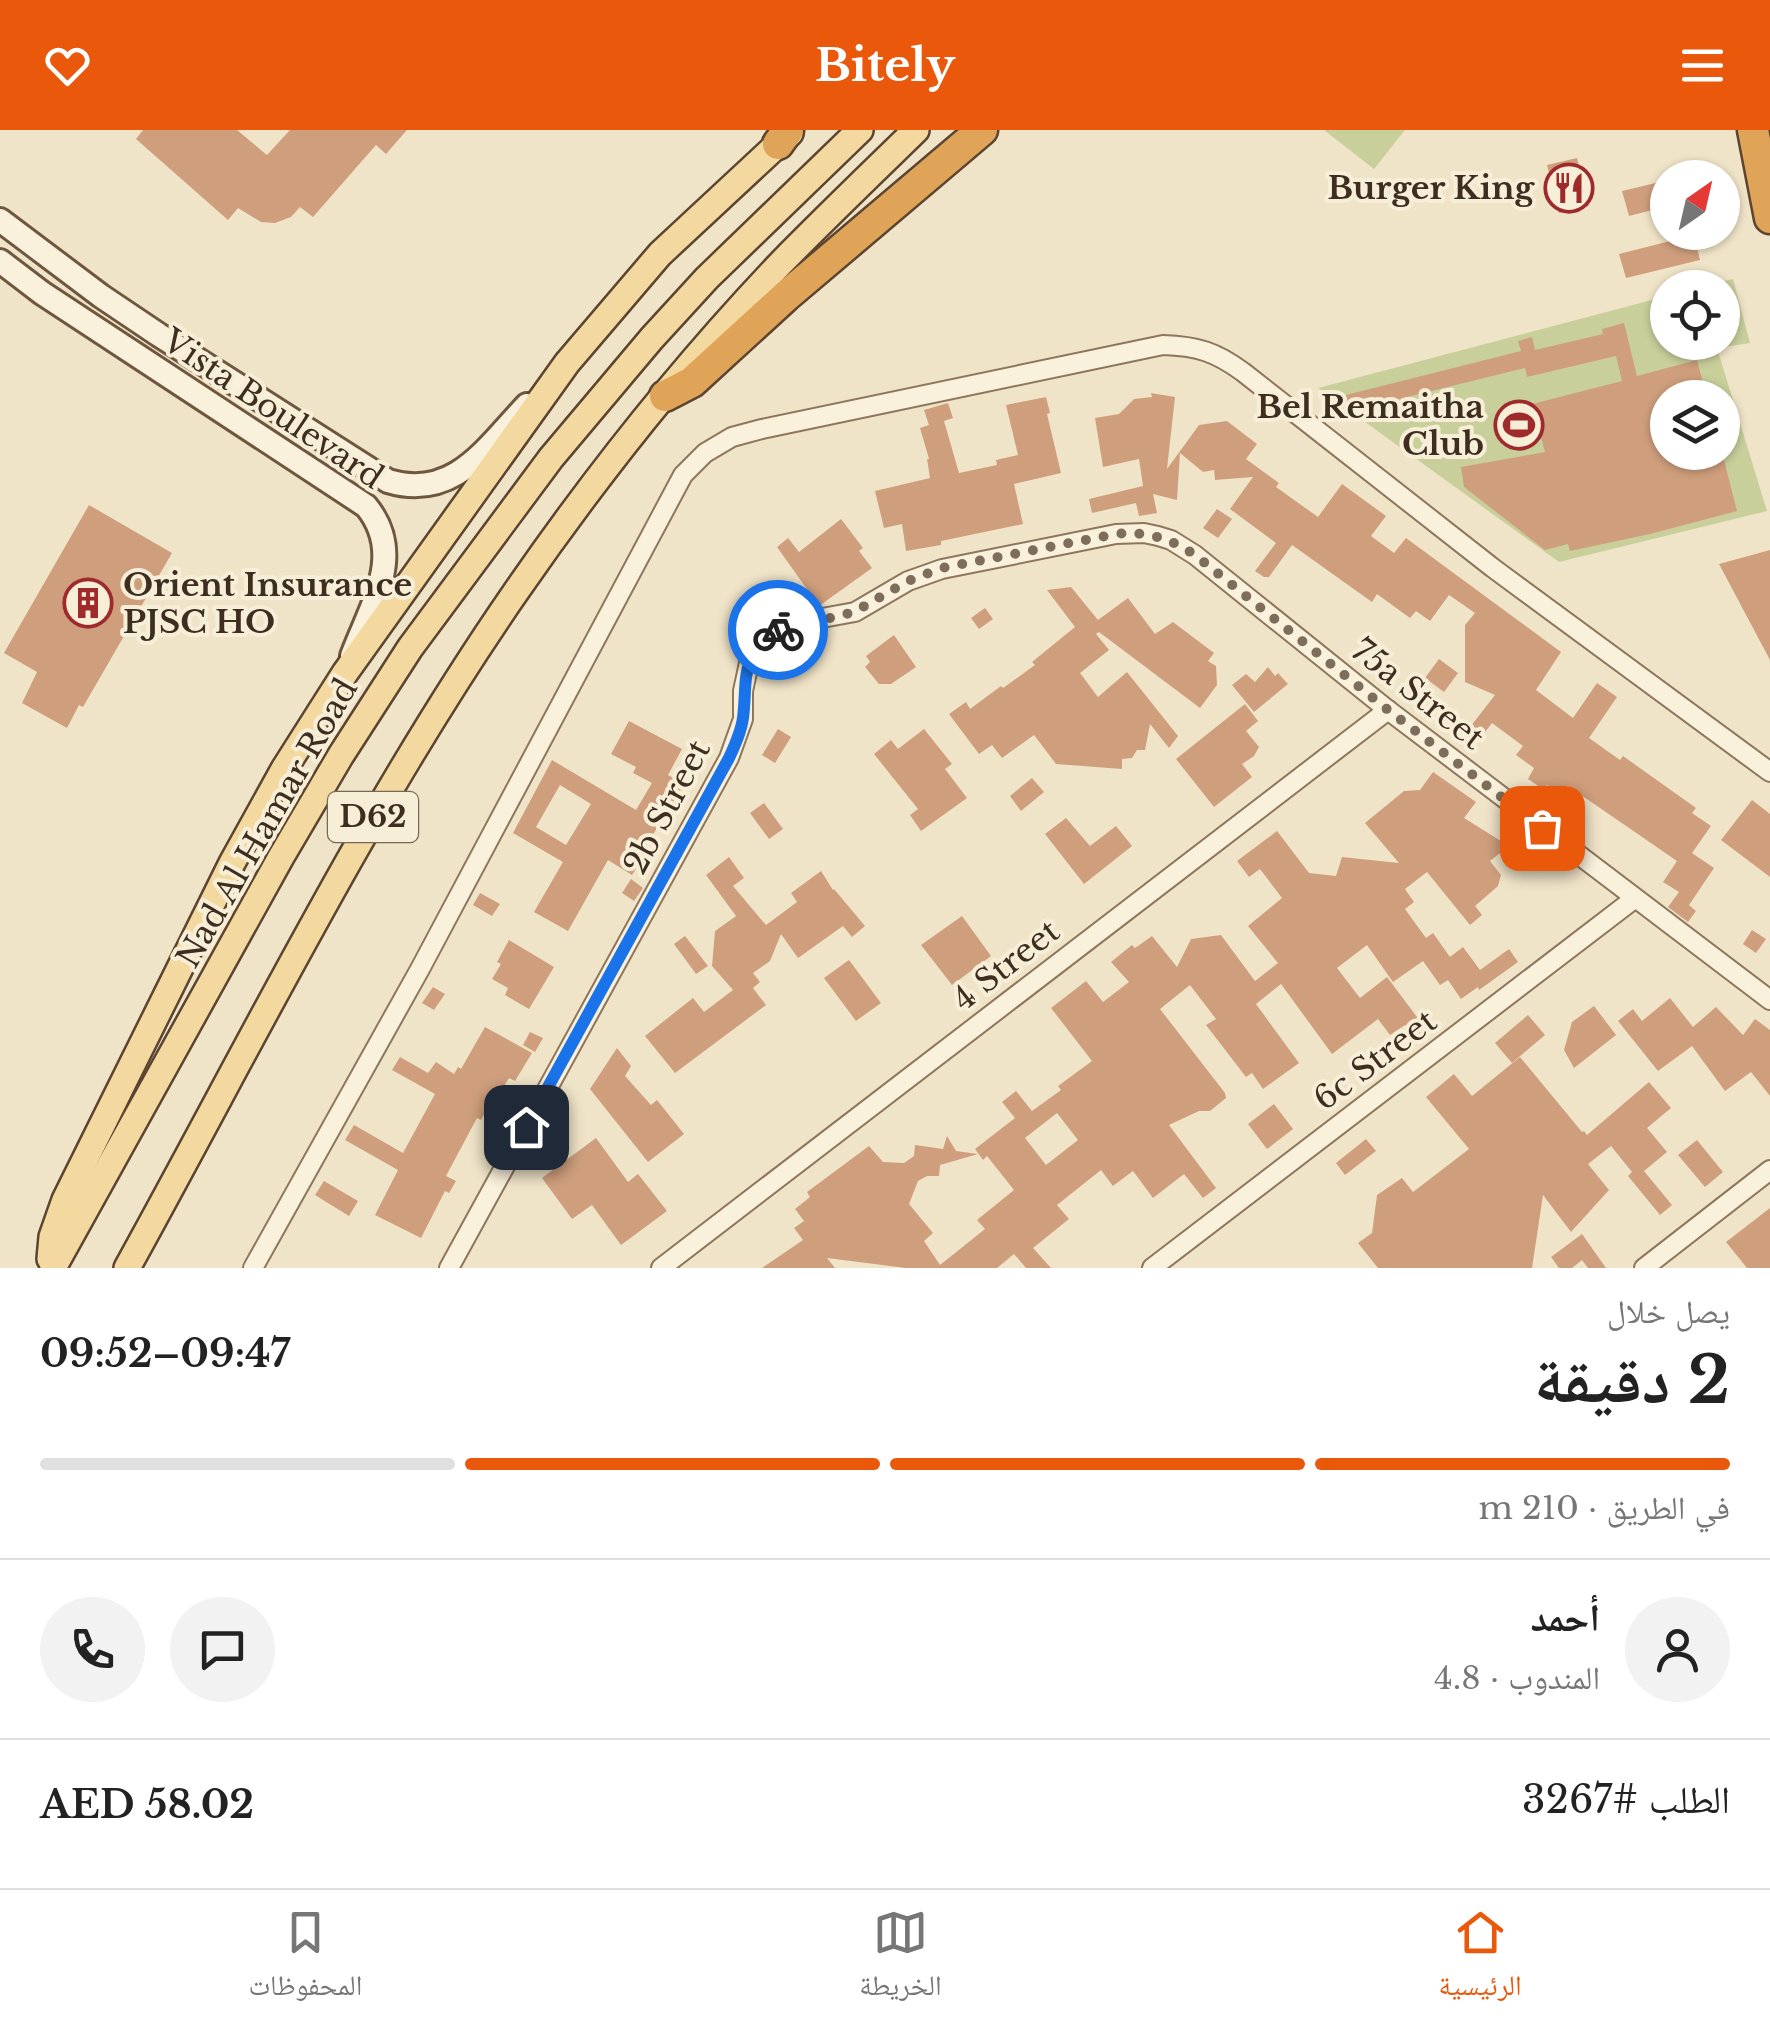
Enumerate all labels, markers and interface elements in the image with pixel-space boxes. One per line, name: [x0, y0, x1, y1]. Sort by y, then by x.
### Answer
text: Bitely: [815, 37, 955, 93]
icon: heart: [40, 38, 95, 93]
icon: menu: [1675, 38, 1730, 93]
north arrow: [1650, 160, 1740, 250]
map controls: [1650, 160, 1740, 470]
restaurant icon: Burger King: [1543, 162, 1595, 214]
place label: Burger King: [1328, 168, 1535, 208]
button: locate: [1650, 270, 1740, 360]
street label: Vista Boulevard: [154, 320, 391, 498]
button: layers: [1650, 380, 1740, 470]
place label: Bel Remaitha Club: [1257, 387, 1484, 464]
sports icon: Bel Remaitha Club: [1493, 399, 1545, 451]
place label: Orient Insurance PJSC HO: [123, 565, 412, 642]
building icon: Orient Insurance PJSC HO: [62, 577, 114, 629]
courier: [728, 580, 828, 680]
icon: bike: [751, 603, 806, 658]
street label: 75a Street: [1344, 630, 1492, 758]
street label: Nad Al Hamar Road: [168, 671, 366, 975]
street label: 2b Street: [615, 733, 719, 881]
pin: [1500, 786, 1585, 871]
road number: D62: [328, 792, 418, 842]
icon: bag: [1515, 801, 1570, 856]
street label: 4 Street: [945, 911, 1067, 1019]
street label: 6c Street: [1306, 1001, 1444, 1119]
pin: [484, 1085, 569, 1170]
icon: home: [499, 1100, 554, 1155]
text: يصل خلال: [1607, 1292, 1730, 1332]
text: 09:47–09:52: [40, 1330, 290, 1377]
text: 2 دقيقة: [1534, 1340, 1730, 1421]
text: في الطريق · 210 m: [1479, 1488, 1730, 1528]
text: أحمد: [1530, 1594, 1600, 1641]
button: phone: [40, 1597, 145, 1702]
button: chat: [170, 1597, 275, 1702]
button: person: [1625, 1597, 1730, 1702]
text: المندوب · 4.8: [1434, 1658, 1600, 1698]
text: الطلب #3267: [1522, 1776, 1730, 1823]
text: AED 58.02: [40, 1781, 254, 1828]
tab: المحفوظات: [248, 1905, 362, 2013]
tab: الخريطة: [859, 1905, 942, 2013]
tab: الرئيسية: [1439, 1905, 1522, 2013]

